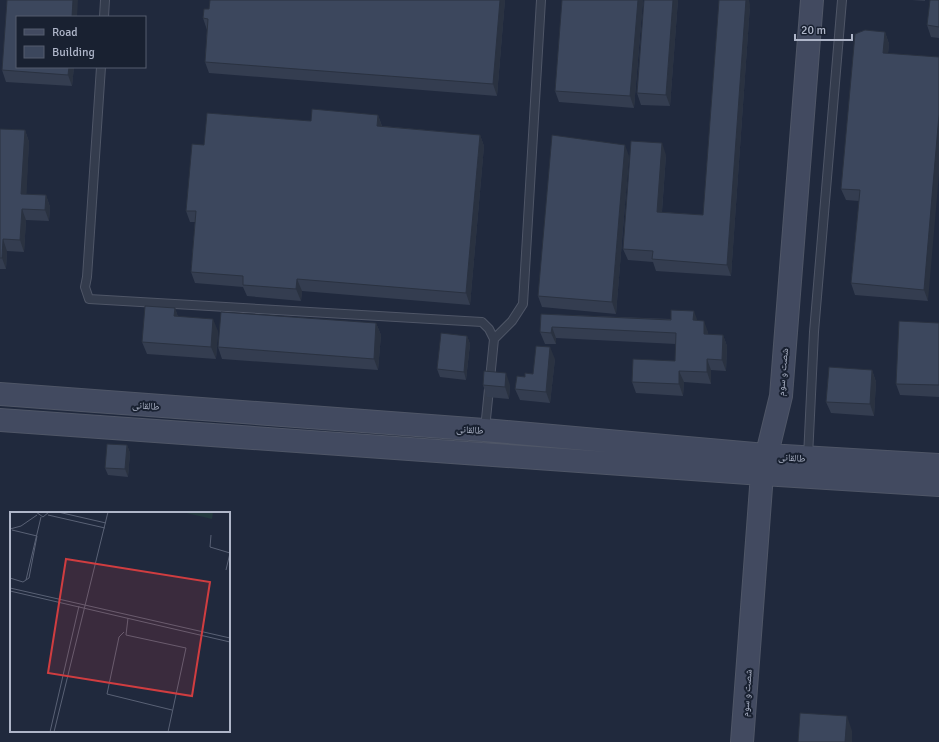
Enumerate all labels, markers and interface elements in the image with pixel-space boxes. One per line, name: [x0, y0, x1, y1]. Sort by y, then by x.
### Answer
legend: [16, 16, 146, 68]
scale bar: [795, 16, 852, 42]
text: 20 m: [801, 23, 826, 38]
text: Road: [52, 25, 78, 40]
text: Building: [52, 45, 95, 60]
street label: شصت و سوم: [775, 347, 792, 396]
street label: طالقانی: [132, 399, 160, 413]
street label: طالقانی: [456, 423, 484, 437]
street label: طالقانی: [778, 451, 806, 465]
inset map: [10, 512, 230, 732]
street label: شصت و سوم: [739, 668, 756, 717]

